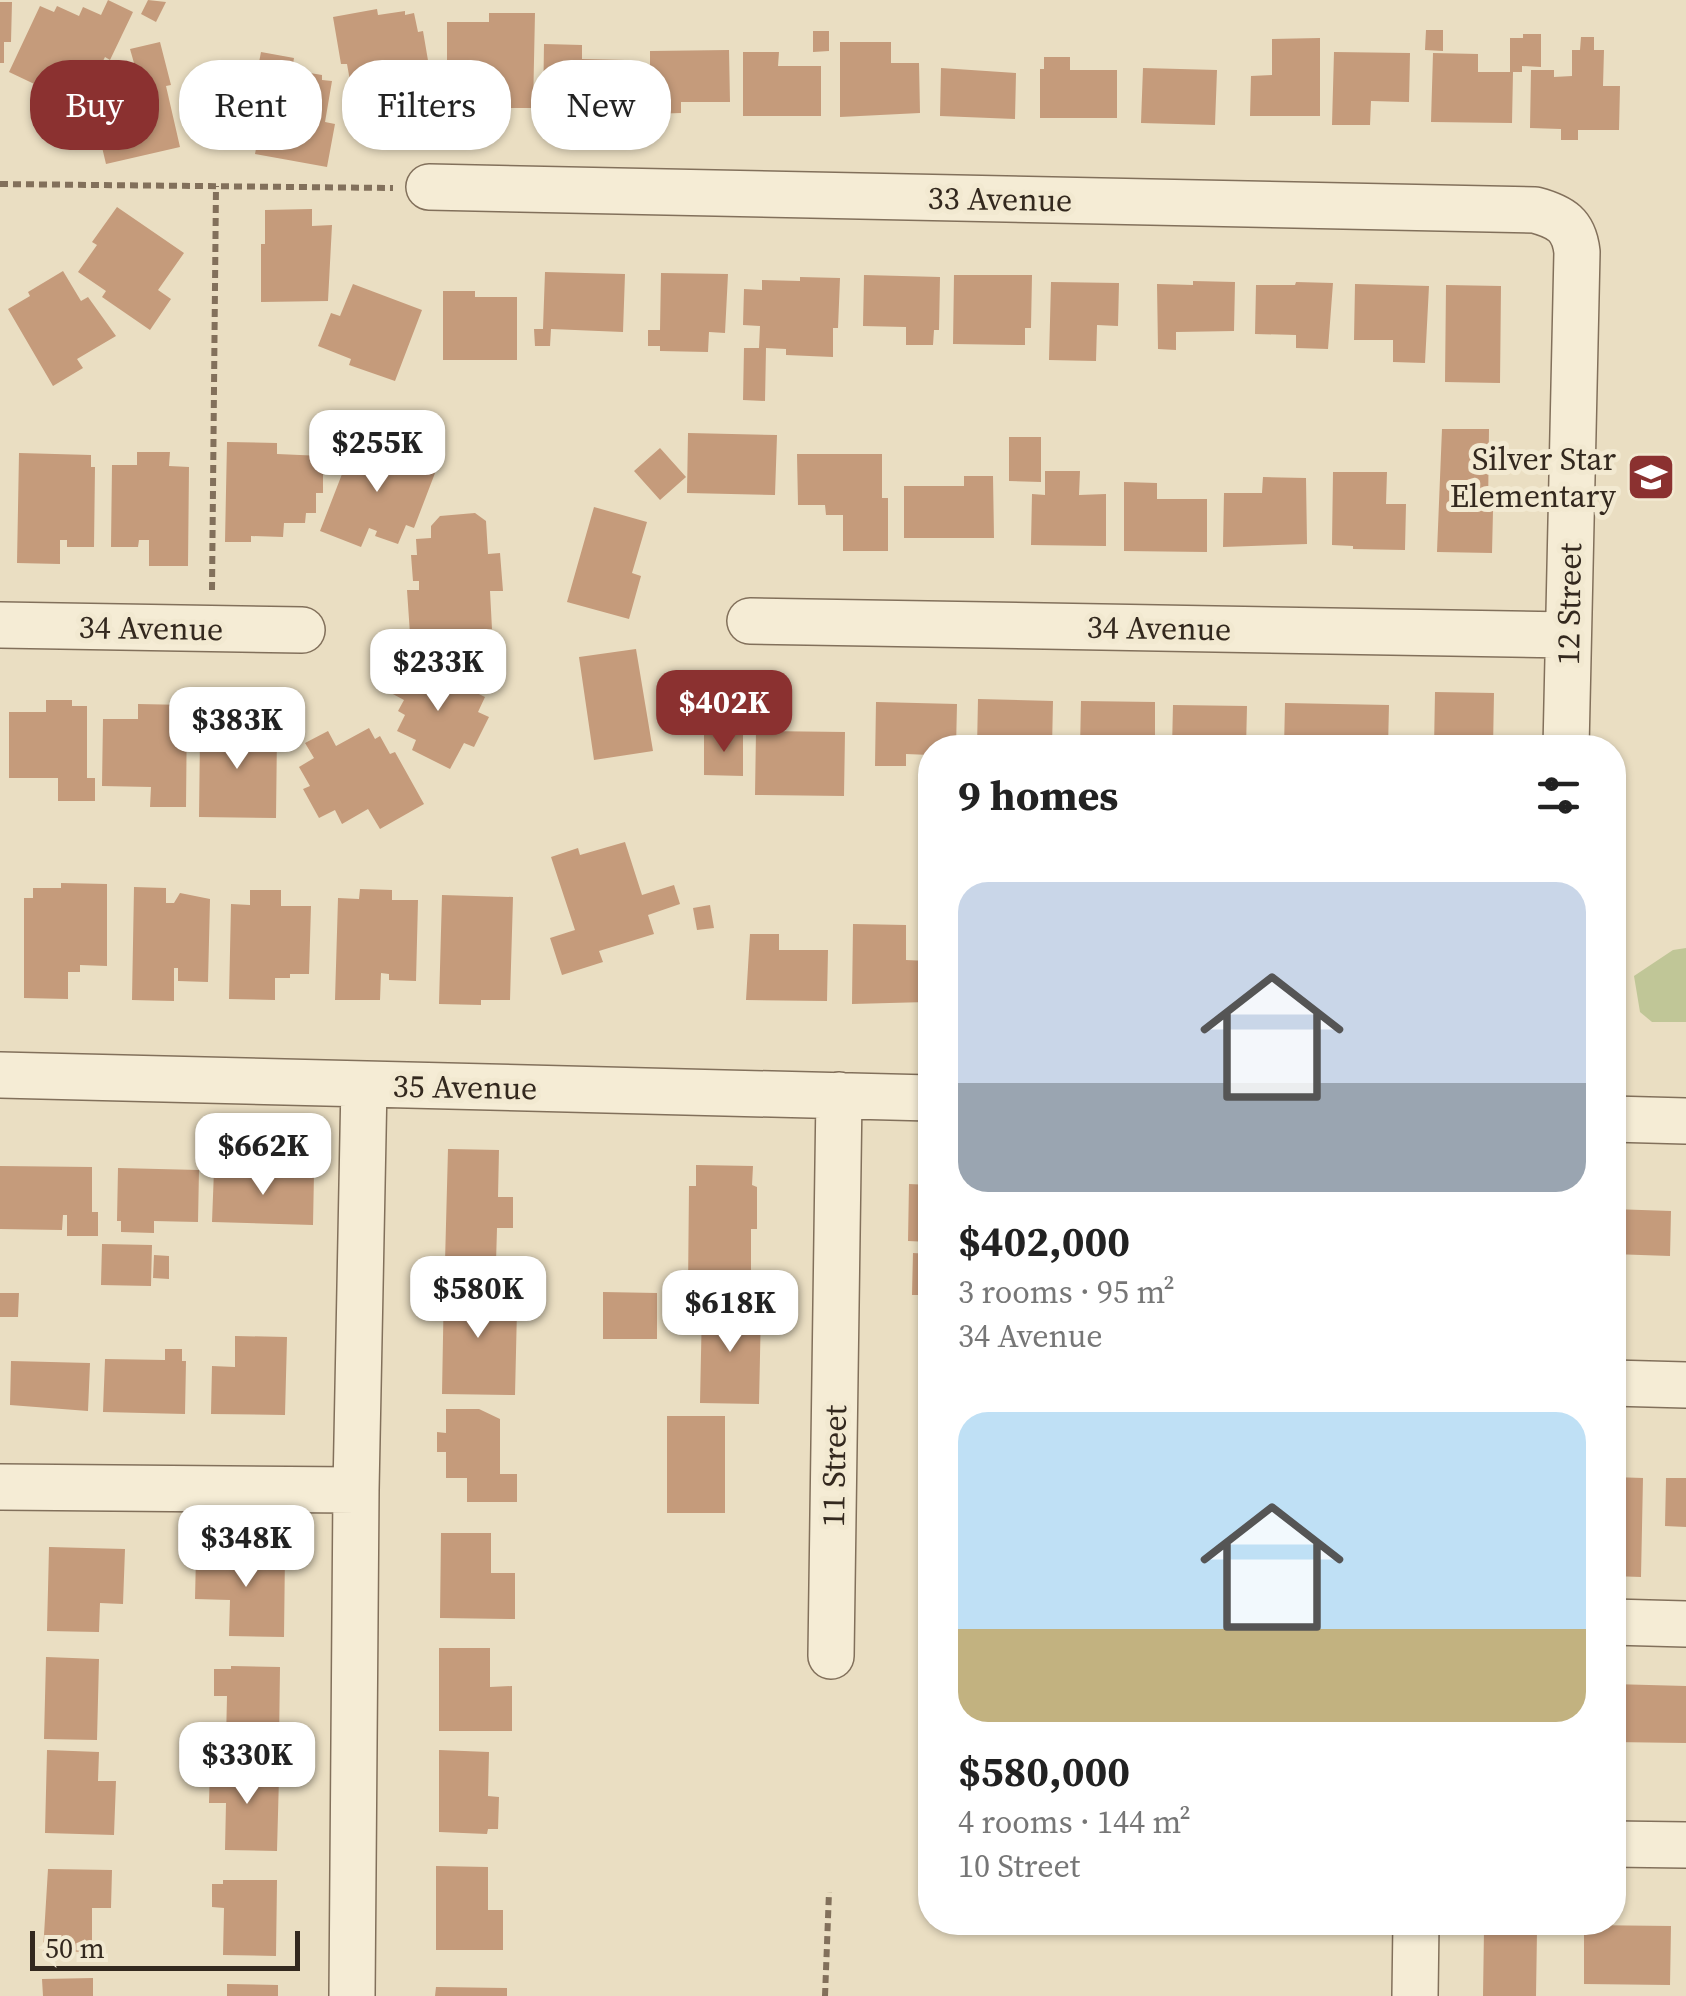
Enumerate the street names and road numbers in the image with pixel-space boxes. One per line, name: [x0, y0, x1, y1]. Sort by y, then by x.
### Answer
street label: 33 Avenue: [927, 176, 1073, 222]
street label: 12 Street: [1546, 542, 1592, 665]
street label: 34 Avenue: [78, 605, 224, 651]
street label: 34 Avenue: [1086, 605, 1232, 651]
street label: 35 Avenue: [392, 1064, 538, 1110]
street label: 11 Street: [811, 1404, 857, 1527]

